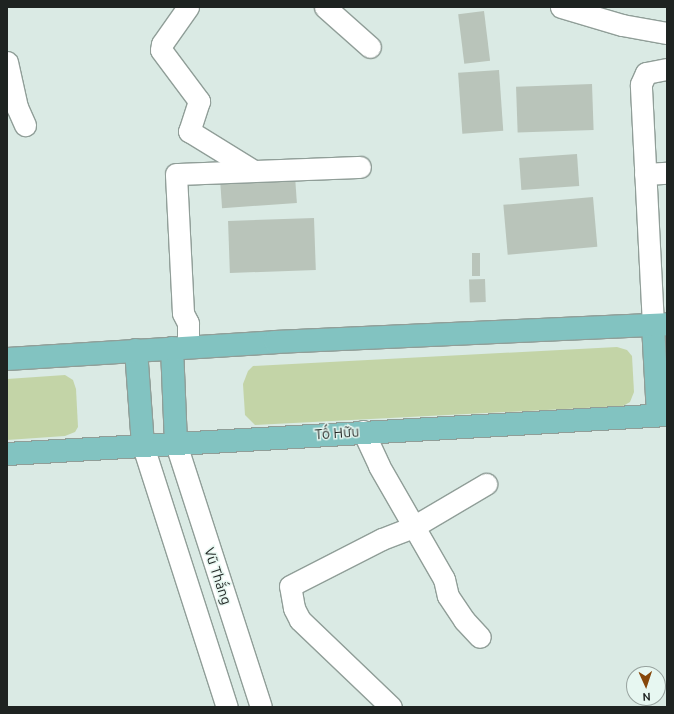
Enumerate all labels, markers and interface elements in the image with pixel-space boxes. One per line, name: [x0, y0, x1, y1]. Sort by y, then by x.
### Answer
street label: Tố Hữu: [314, 423, 360, 443]
street label: Vũ Thắng: [201, 545, 235, 607]
north arrow: [626, 666, 666, 706]
text: N: [642, 691, 651, 703]

